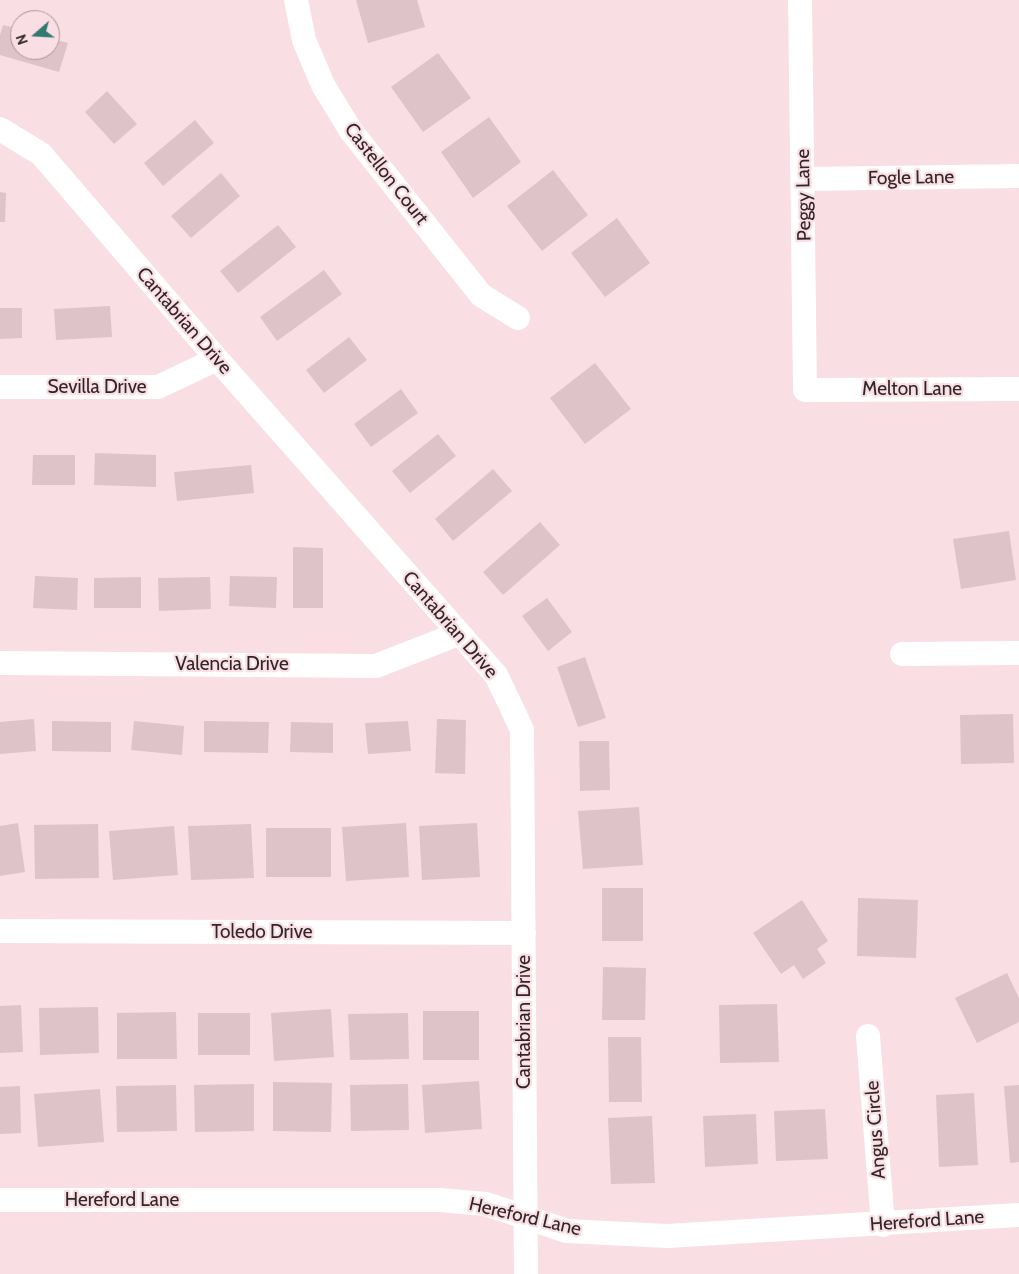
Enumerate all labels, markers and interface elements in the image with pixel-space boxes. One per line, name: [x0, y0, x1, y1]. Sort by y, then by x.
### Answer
north arrow: [10, 10, 60, 60]
text: N: [12, 32, 32, 47]
street label: Castellon Court: [339, 118, 433, 230]
street label: Peggy Lane: [792, 149, 816, 241]
street label: Fogle Lane: [868, 166, 954, 190]
street label: Cantabrian Drive: [131, 263, 237, 379]
street label: Sevilla Drive: [47, 376, 147, 398]
street label: Melton Lane: [862, 378, 962, 400]
street label: Cantabrian Drive: [397, 567, 503, 683]
street label: Valencia Drive: [175, 653, 289, 675]
street label: Toledo Drive: [211, 921, 313, 943]
street label: Cantabrian Drive: [513, 955, 535, 1089]
street label: Angus Circle: [861, 1080, 891, 1180]
street label: Hereford Lane: [65, 1189, 179, 1211]
street label: Hereford Lane: [467, 1193, 583, 1241]
street label: Hereford Lane: [869, 1206, 985, 1236]

